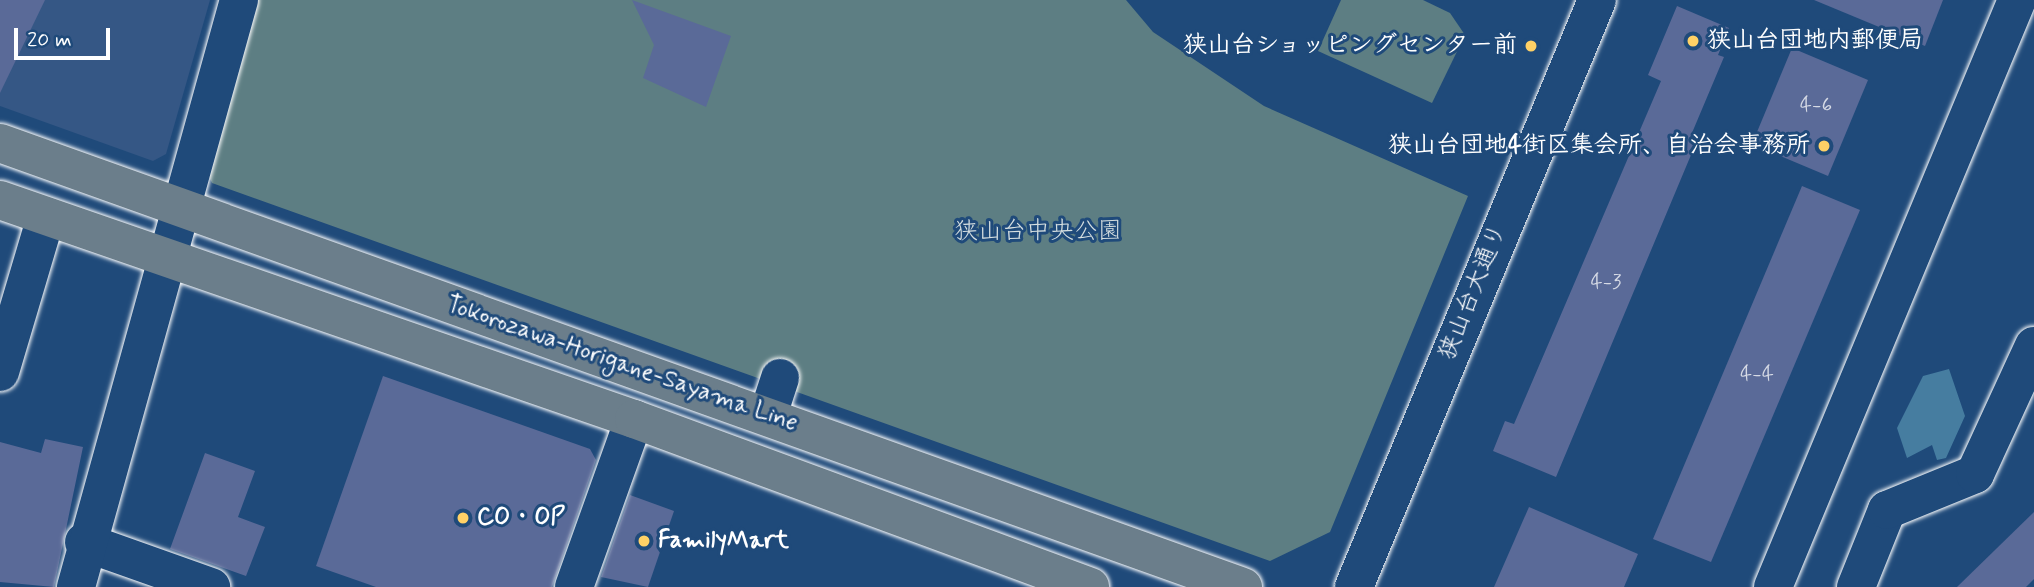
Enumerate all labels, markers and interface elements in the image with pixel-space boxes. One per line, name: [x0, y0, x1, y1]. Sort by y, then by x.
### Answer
scale bar: [18, 14, 114, 58]
text: 20 m: [27, 26, 72, 54]
place label: 狭山台団地内郵便局: [1707, 27, 1923, 55]
place label: 狭山台ショッピングセンター前: [1181, 32, 1517, 60]
marker: 狭山台団地内郵便局: [1685, 33, 1701, 49]
marker: 狭山台ショッピングセンター前: [1523, 38, 1539, 54]
house number: 4-6: [1800, 92, 1832, 118]
place label: 狭山台団地4街区集会所、自治会事務所: [1388, 132, 1810, 160]
marker: 狭山台団地4街区集会所、自治会事務所: [1816, 138, 1832, 154]
park label: 狭山台中央公園: [954, 218, 1122, 246]
street label: 狭山台大通り: [1433, 220, 1513, 364]
house number: 4-3: [1590, 269, 1622, 295]
street label: Tokorozawa-Horigane-Sayama Line: [443, 290, 801, 438]
house number: 4-4: [1740, 361, 1774, 387]
place label: CO・OP: [477, 504, 565, 532]
marker: CO・OP: [455, 510, 471, 526]
place label: FamilyMart: [658, 527, 789, 555]
marker: FamilyMart: [636, 533, 652, 549]

